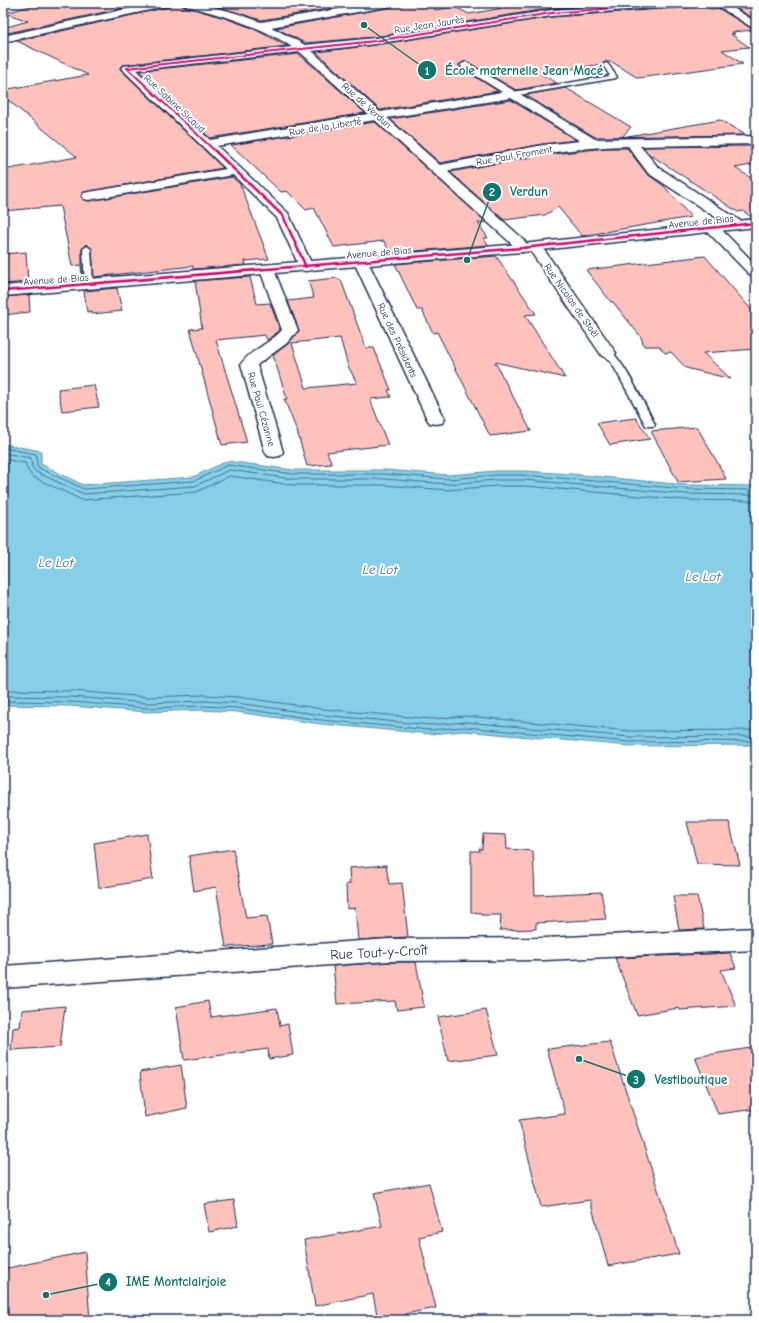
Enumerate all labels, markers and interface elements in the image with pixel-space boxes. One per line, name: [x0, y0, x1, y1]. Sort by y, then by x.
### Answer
street label: Rue Jean Jaurès: [393, 14, 465, 36]
callout: École maternelle Jean Macé: [417, 58, 611, 83]
text: École maternelle Jean Macé: [445, 62, 604, 78]
text: 1: [425, 64, 430, 78]
street label: Rue Sabine Sicaud: [141, 72, 208, 135]
street label: Rue de Verdun: [339, 80, 394, 131]
street label: Rue de la Liberté: [288, 115, 362, 139]
street label: Rue Paul Froment: [475, 143, 554, 169]
callout: Verdun: [482, 179, 556, 204]
text: Verdun: [510, 184, 548, 199]
text: 2: [489, 185, 495, 199]
street label: Avenue de Bias: [668, 213, 734, 231]
street label: Avenue de Bias: [346, 244, 412, 262]
street label: Rue Nicolas de Staël: [541, 261, 601, 340]
street label: Avenue de Bias: [23, 272, 89, 288]
street label: Rue des Présidents: [375, 301, 420, 380]
street label: Rue Paul Cézanne: [245, 371, 277, 448]
water label: Le Lot: [39, 555, 74, 570]
water label: Le Lot: [363, 562, 398, 577]
water label: Le Lot: [686, 569, 721, 584]
street label: Rue Tout-y-Croît: [330, 941, 429, 964]
callout: Vestiboutique: [626, 1067, 735, 1092]
text: Vestiboutique: [654, 1072, 728, 1087]
text: 3: [633, 1073, 639, 1087]
callout: IME Montclairjoie: [98, 1269, 235, 1294]
text: IME Montclairjoie: [126, 1274, 227, 1289]
text: 4: [105, 1275, 111, 1289]

